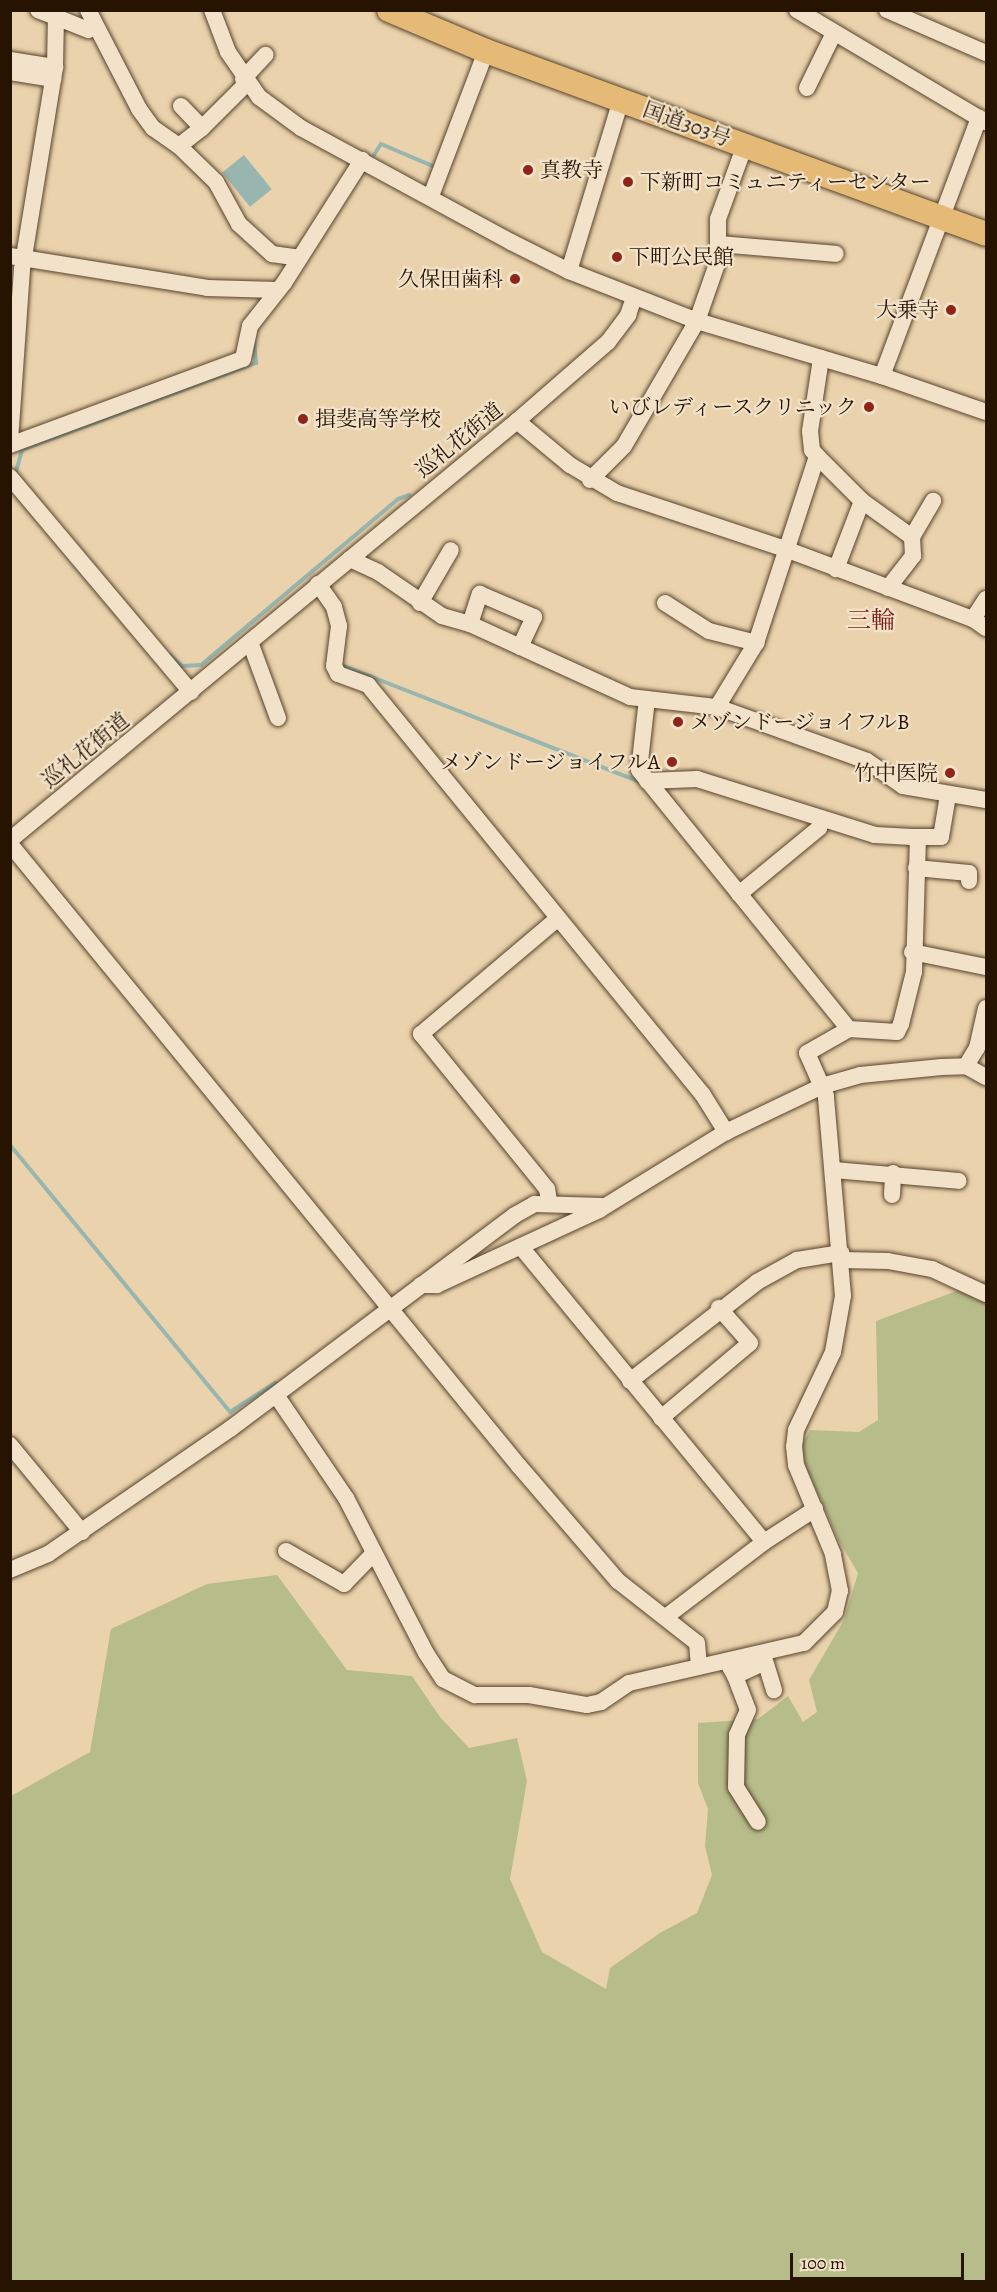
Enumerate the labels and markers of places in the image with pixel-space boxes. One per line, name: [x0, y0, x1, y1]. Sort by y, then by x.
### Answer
place label: 真教寺: [540, 157, 603, 183]
marker: 真教寺: [521, 163, 535, 177]
place label: 下新町コミュニティーセンター: [640, 169, 934, 195]
marker: 下新町コミュニティーセンター: [621, 175, 635, 189]
place label: 下町公民館: [629, 244, 734, 270]
marker: 下町公民館: [610, 250, 624, 264]
place label: 久保田歯科: [398, 266, 503, 292]
marker: 久保田歯科: [508, 272, 522, 286]
place label: 大乗寺: [876, 297, 939, 323]
marker: 大乗寺: [944, 303, 958, 317]
place label: いびレディースクリニック: [605, 394, 857, 420]
marker: いびレディースクリニック: [862, 400, 876, 414]
place label: 揖斐高等学校: [315, 406, 441, 432]
marker: 揖斐高等学校: [296, 412, 310, 426]
place label: メゾンドージョイフルB: [690, 709, 913, 735]
marker: メゾンドージョイフルB: [671, 715, 685, 729]
place label: メゾンドージョイフルA: [438, 749, 660, 775]
marker: メゾンドージョイフルA: [665, 755, 679, 769]
place label: 竹中医院: [854, 760, 938, 786]
marker: 竹中医院: [943, 766, 957, 780]

